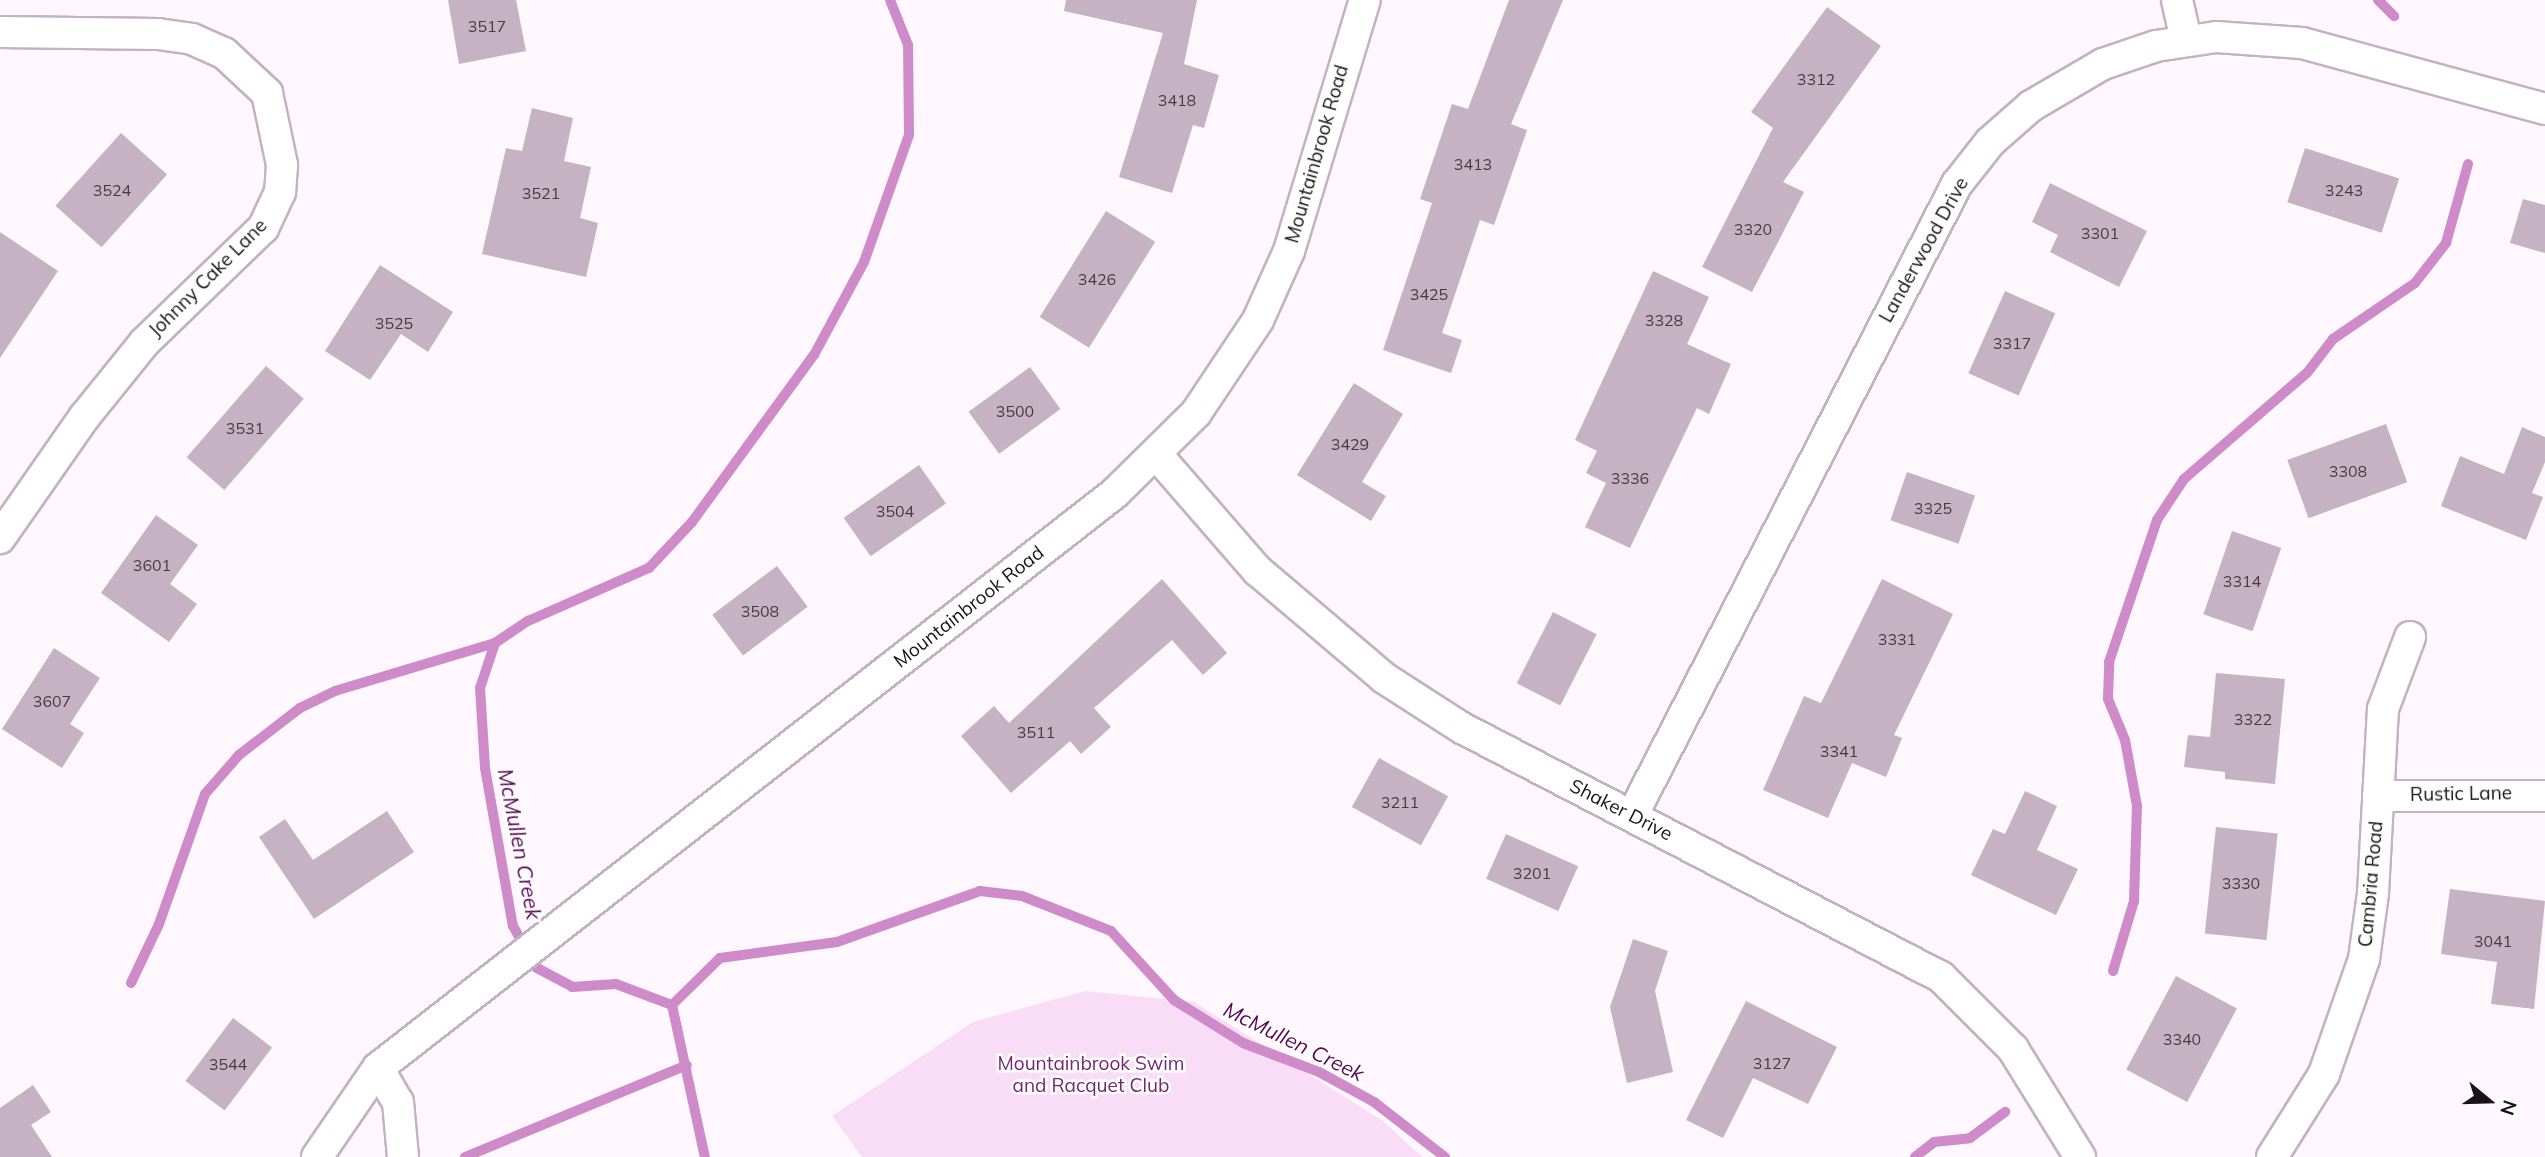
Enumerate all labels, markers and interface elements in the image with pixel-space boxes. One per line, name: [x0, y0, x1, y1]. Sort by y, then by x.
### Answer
house number: 3517: [468, 16, 506, 36]
street label: Mountainbrook Road: [1281, 62, 1353, 246]
house number: 3312: [1797, 69, 1835, 89]
house number: 3418: [1158, 90, 1196, 110]
house number: 3413: [1454, 154, 1492, 174]
street label: Landerwood Drive: [1875, 173, 1973, 327]
house number: 3524: [93, 180, 131, 200]
house number: 3243: [2325, 180, 2363, 200]
house number: 3521: [522, 183, 560, 203]
street label: Johnny Cake Lane: [144, 214, 272, 342]
house number: 3320: [1734, 219, 1772, 239]
house number: 3301: [2081, 223, 2119, 243]
house number: 3426: [1078, 269, 1116, 289]
house number: 3425: [1410, 284, 1448, 304]
house number: 3328: [1645, 310, 1683, 330]
house number: 3525: [375, 313, 413, 333]
house number: 3317: [1993, 333, 2031, 353]
house number: 3500: [996, 401, 1034, 421]
house number: 3531: [226, 418, 264, 438]
house number: 3429: [1331, 434, 1369, 454]
house number: 3308: [2329, 461, 2367, 481]
house number: 3336: [1611, 468, 1649, 488]
house number: 3325: [1914, 498, 1952, 518]
house number: 3504: [876, 501, 914, 521]
street label: Mountainbrook Road: [889, 541, 1049, 673]
house number: 3601: [133, 555, 171, 575]
house number: 3314: [2223, 571, 2261, 591]
house number: 3508: [741, 601, 779, 621]
house number: 3331: [1878, 629, 1916, 649]
house number: 3607: [33, 691, 71, 711]
house number: 3322: [2234, 709, 2272, 729]
house number: 3511: [1017, 722, 1055, 742]
house number: 3341: [1820, 741, 1858, 761]
water label: McMullen Creek: [493, 766, 547, 922]
street label: Shaker Drive: [1566, 774, 1676, 846]
street label: Rustic Lane: [2410, 782, 2512, 806]
house number: 3211: [1381, 792, 1419, 812]
street label: Cambria Road: [2354, 820, 2388, 948]
house number: 3201: [1513, 863, 1551, 883]
house number: 3330: [2222, 873, 2260, 893]
house number: 3041: [2474, 931, 2512, 951]
water label: McMullen Creek: [1220, 996, 1368, 1086]
house number: 3340: [2163, 1029, 2201, 1049]
park label: Mountainbrook Swim and Racquet Club: [997, 1053, 1185, 1097]
house number: 3127: [1753, 1053, 1791, 1073]
house number: 3544: [209, 1054, 247, 1074]
north arrow: [2454, 1066, 2524, 1136]
text: N: [2495, 1097, 2523, 1119]

